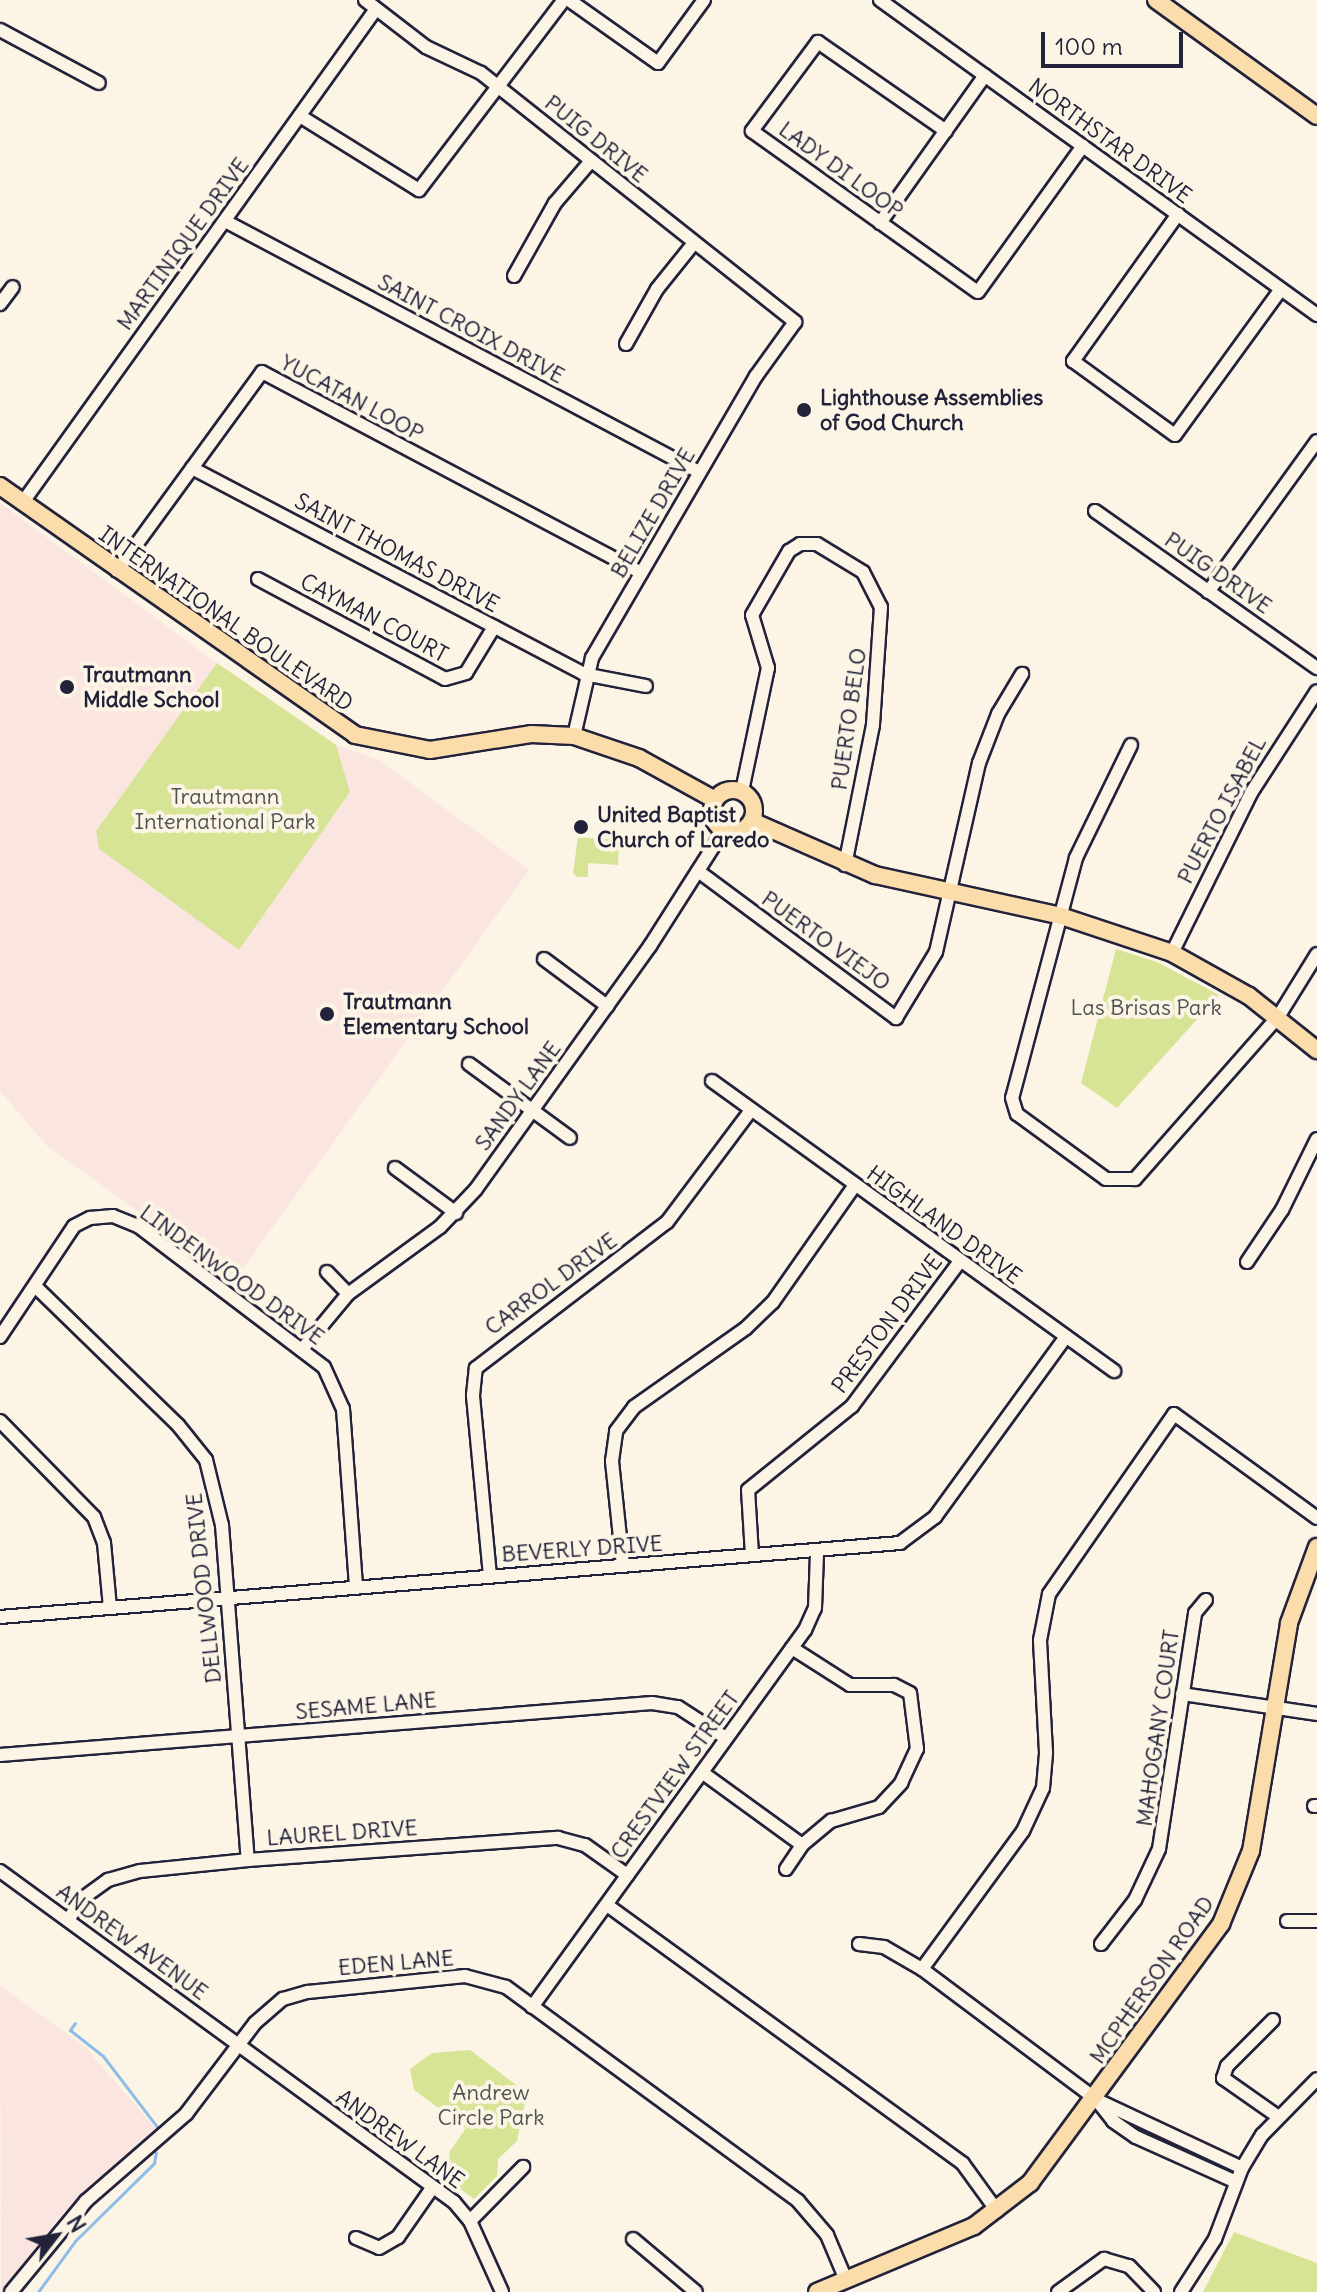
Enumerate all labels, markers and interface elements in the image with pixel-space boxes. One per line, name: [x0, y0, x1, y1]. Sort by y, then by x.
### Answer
scale bar: [1045, 16, 1187, 66]
text: 100 m: [1055, 31, 1123, 61]
street label: NORTHSTAR DRIVE: [1023, 73, 1197, 209]
street label: PUIG DRIVE: [539, 90, 653, 188]
street label: LADY DI LOOP: [774, 116, 908, 224]
street label: MARTINIQUE DRIVE: [112, 153, 254, 335]
street label: SAINT CROIX DRIVE: [373, 269, 569, 389]
street label: YUCATAN LOOP: [276, 349, 428, 447]
place label: Lighthouse Assemblies of God Church: [820, 384, 1043, 436]
marker: Lighthouse Assemblies of God Church: [795, 401, 813, 419]
street label: BELIZE DRIVE: [605, 443, 701, 583]
street label: SAINT THOMAS DRIVE: [290, 488, 504, 618]
street label: INTERNATIONAL BOULEVARD: [94, 521, 358, 717]
street label: PUIG DRIVE: [1159, 526, 1277, 620]
street label: CAYMAN COURT: [296, 568, 452, 668]
street label: PUERTO BELO: [826, 646, 872, 792]
place label: Trautmann Middle School: [83, 661, 219, 712]
marker: Trautmann Middle School: [58, 678, 76, 696]
street label: PUERTO ISABEL: [1172, 732, 1272, 888]
park label: Trautmann International Park: [135, 783, 315, 834]
place label: United Baptist Church of Laredo: [597, 801, 769, 852]
marker: United Baptist Church of Laredo: [572, 818, 590, 836]
street label: PUERTO VIEJO: [756, 885, 896, 997]
place label: Trautmann Elementary School: [343, 988, 529, 1040]
park label: Las Brisas Park: [1070, 995, 1222, 1021]
marker: Trautmann Elementary School: [318, 1005, 336, 1023]
street label: SANDY LANE: [470, 1036, 566, 1156]
street label: HIGHLAND DRIVE: [862, 1160, 1026, 1290]
street label: LINDENWOOD DRIVE: [135, 1199, 329, 1351]
street label: CARROL DRIVE: [480, 1227, 622, 1341]
street label: PRESTON DRIVE: [826, 1250, 948, 1398]
street label: DELLWOOD DRIVE: [181, 1491, 227, 1685]
street label: BEVERLY DRIVE: [501, 1530, 663, 1568]
street label: MAHOGANY COURT: [1131, 1628, 1185, 1828]
street label: CRESTVIEW STREET: [605, 1686, 745, 1864]
street label: SESAME LANE: [294, 1687, 438, 1725]
street label: LAUREL DRIVE: [266, 1815, 418, 1851]
street label: ANDREW AVENUE: [51, 1878, 213, 2006]
street label: MCPHERSON ROAD: [1084, 1891, 1220, 2069]
street label: EDEN LANE: [337, 1945, 455, 1981]
park label: Andrew Circle Park: [438, 2079, 544, 2130]
street label: ANDREW LANE: [331, 2084, 469, 2194]
north arrow: [16, 2196, 96, 2276]
text: N: [61, 2210, 92, 2237]

